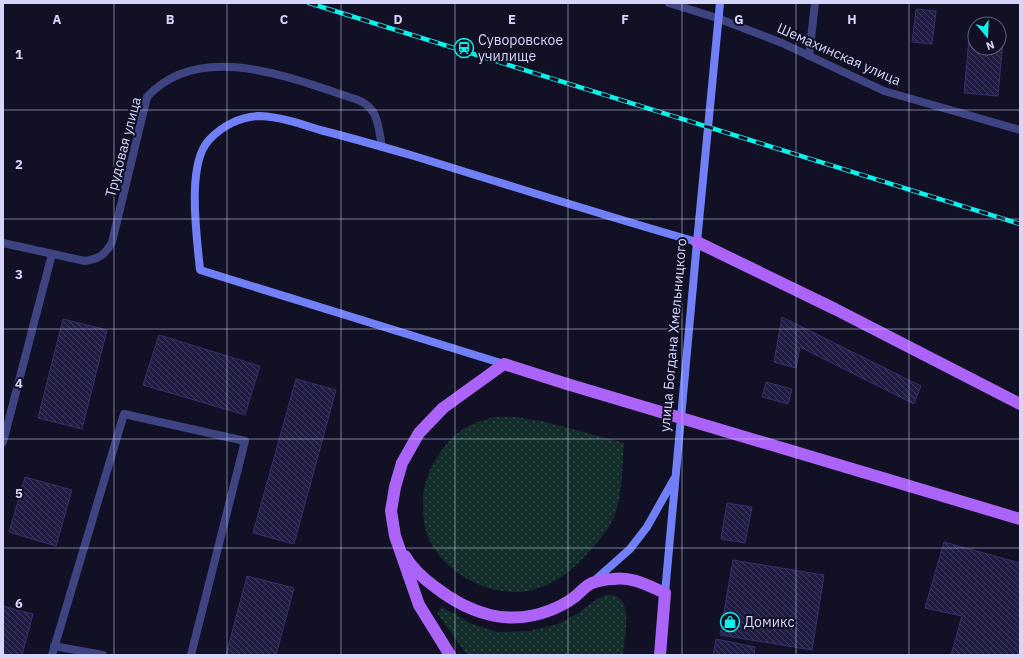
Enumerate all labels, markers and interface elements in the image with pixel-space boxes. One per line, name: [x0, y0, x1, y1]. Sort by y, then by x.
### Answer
text: A: [53, 11, 62, 28]
text: B: [166, 11, 175, 28]
text: C: [280, 11, 289, 28]
text: D: [393, 11, 403, 28]
text: E: [508, 11, 516, 28]
text: F: [621, 11, 629, 28]
text: G: [734, 11, 744, 28]
text: H: [847, 11, 857, 28]
north arrow: [967, 16, 1007, 56]
street label: Шемахинская улица: [774, 19, 904, 90]
place label: Суворовское училище: [478, 31, 563, 65]
station icon: Суворовское училище: [453, 37, 475, 59]
text: N: [984, 38, 996, 53]
text: 1: [15, 46, 23, 63]
street label: Трудовая улица: [101, 94, 145, 199]
text: 2: [15, 156, 23, 173]
street label: улица Богдана Хмельницкого: [656, 237, 690, 433]
text: 3: [15, 266, 23, 283]
text: 4: [15, 375, 23, 392]
text: 5: [15, 485, 23, 502]
text: 6: [15, 595, 23, 612]
shop icon: Домикс: [719, 611, 741, 633]
place label: Домикс: [744, 613, 794, 631]

